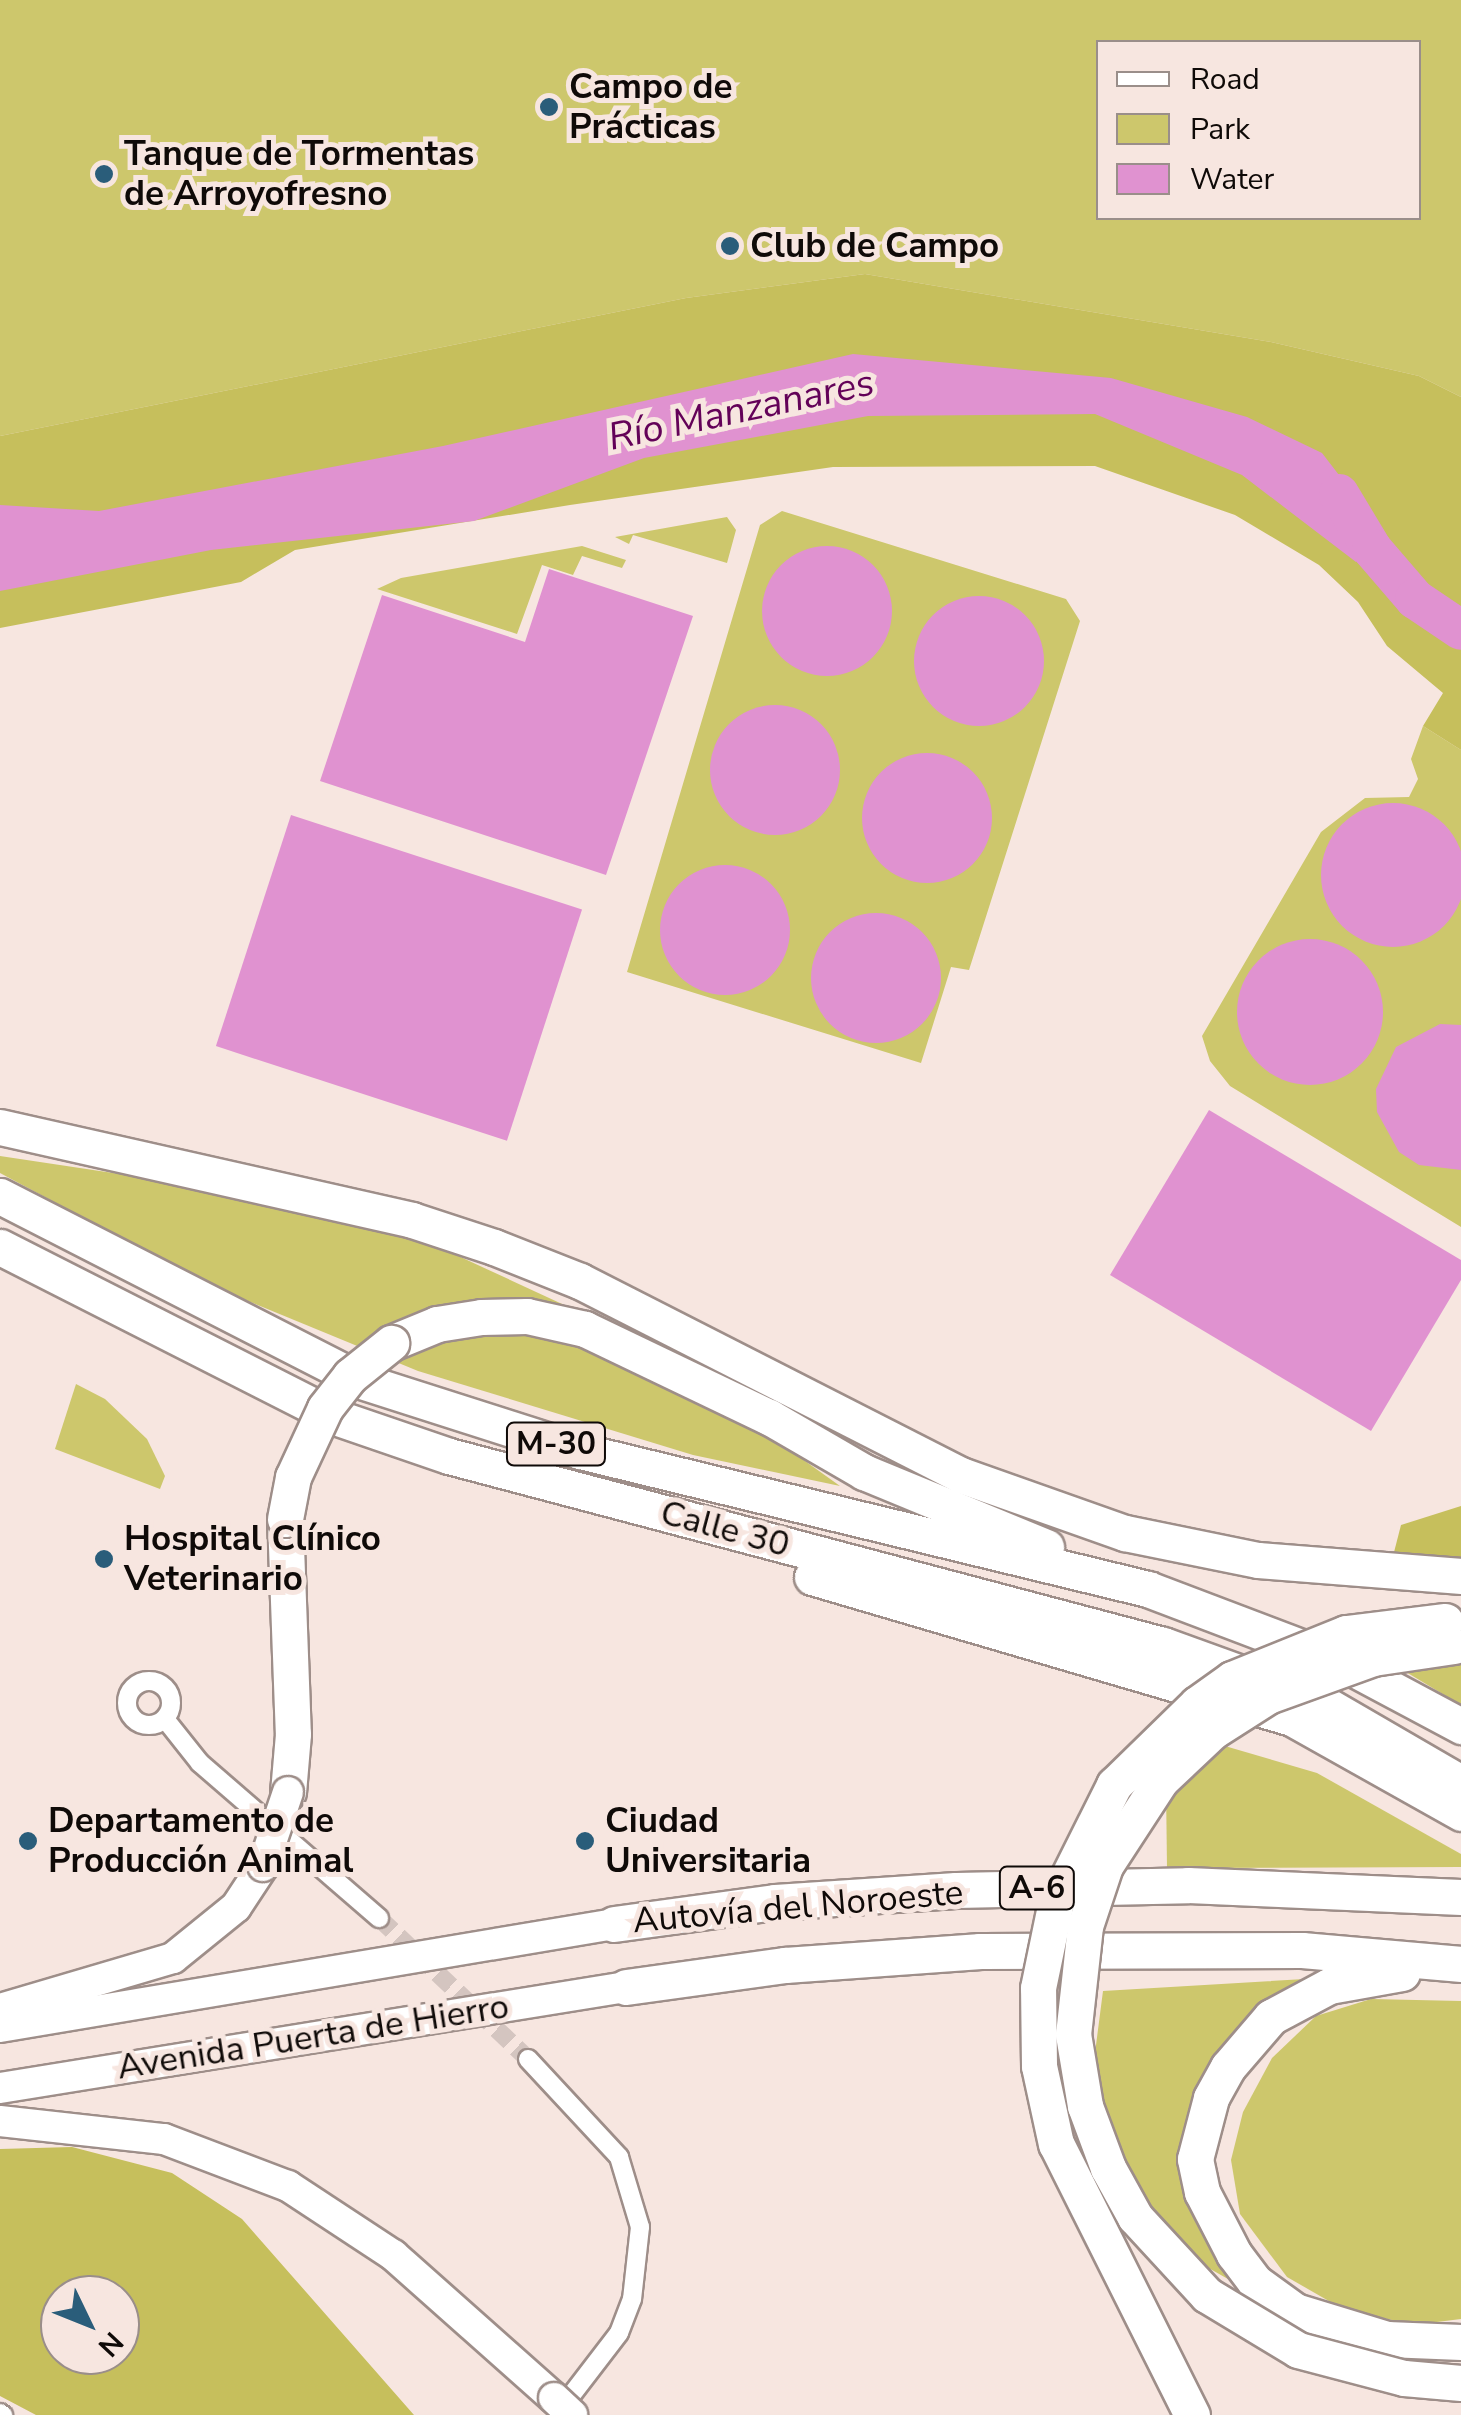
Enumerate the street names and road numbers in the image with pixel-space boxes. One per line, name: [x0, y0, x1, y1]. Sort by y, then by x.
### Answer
road number: M-30: [504, 1417, 608, 1471]
street label: Calle 30: [656, 1492, 794, 1566]
road number: A-6: [997, 1861, 1077, 1915]
street label: Autovía del Noroeste: [631, 1872, 965, 1942]
street label: Avenida Puerta de Hierro: [114, 1985, 512, 2089]

